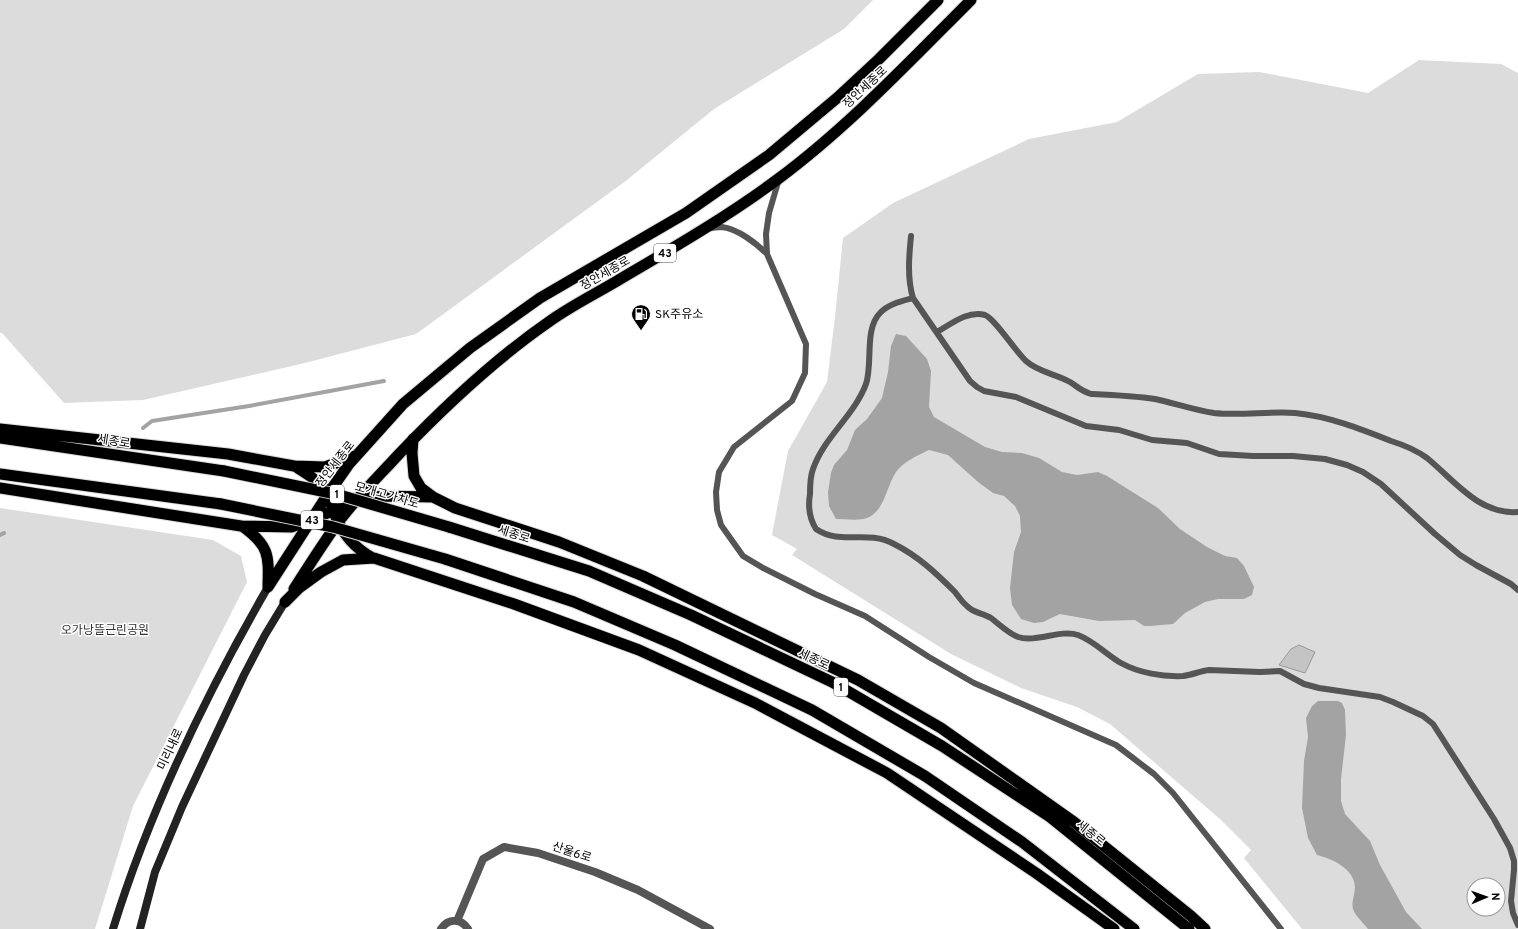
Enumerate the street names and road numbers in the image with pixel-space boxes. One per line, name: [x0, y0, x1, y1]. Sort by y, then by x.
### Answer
street label: 정안세종로: [840, 63, 891, 112]
road number: 43: [654, 244, 676, 262]
street label: 정안세종로: [578, 253, 633, 295]
street label: 세종로: [96, 431, 131, 452]
street label: 정안세종로: [312, 438, 359, 491]
street label: 모개고가차도: [353, 479, 421, 513]
road number: 1: [330, 485, 344, 503]
road number: 43: [301, 511, 323, 529]
street label: 세종로: [495, 522, 532, 548]
street label: 세종로: [795, 646, 832, 674]
road number: 1: [834, 678, 848, 696]
street label: 미리내로: [154, 726, 187, 773]
street label: 세종로: [1072, 817, 1108, 850]
street label: 산울6로: [550, 839, 593, 867]

